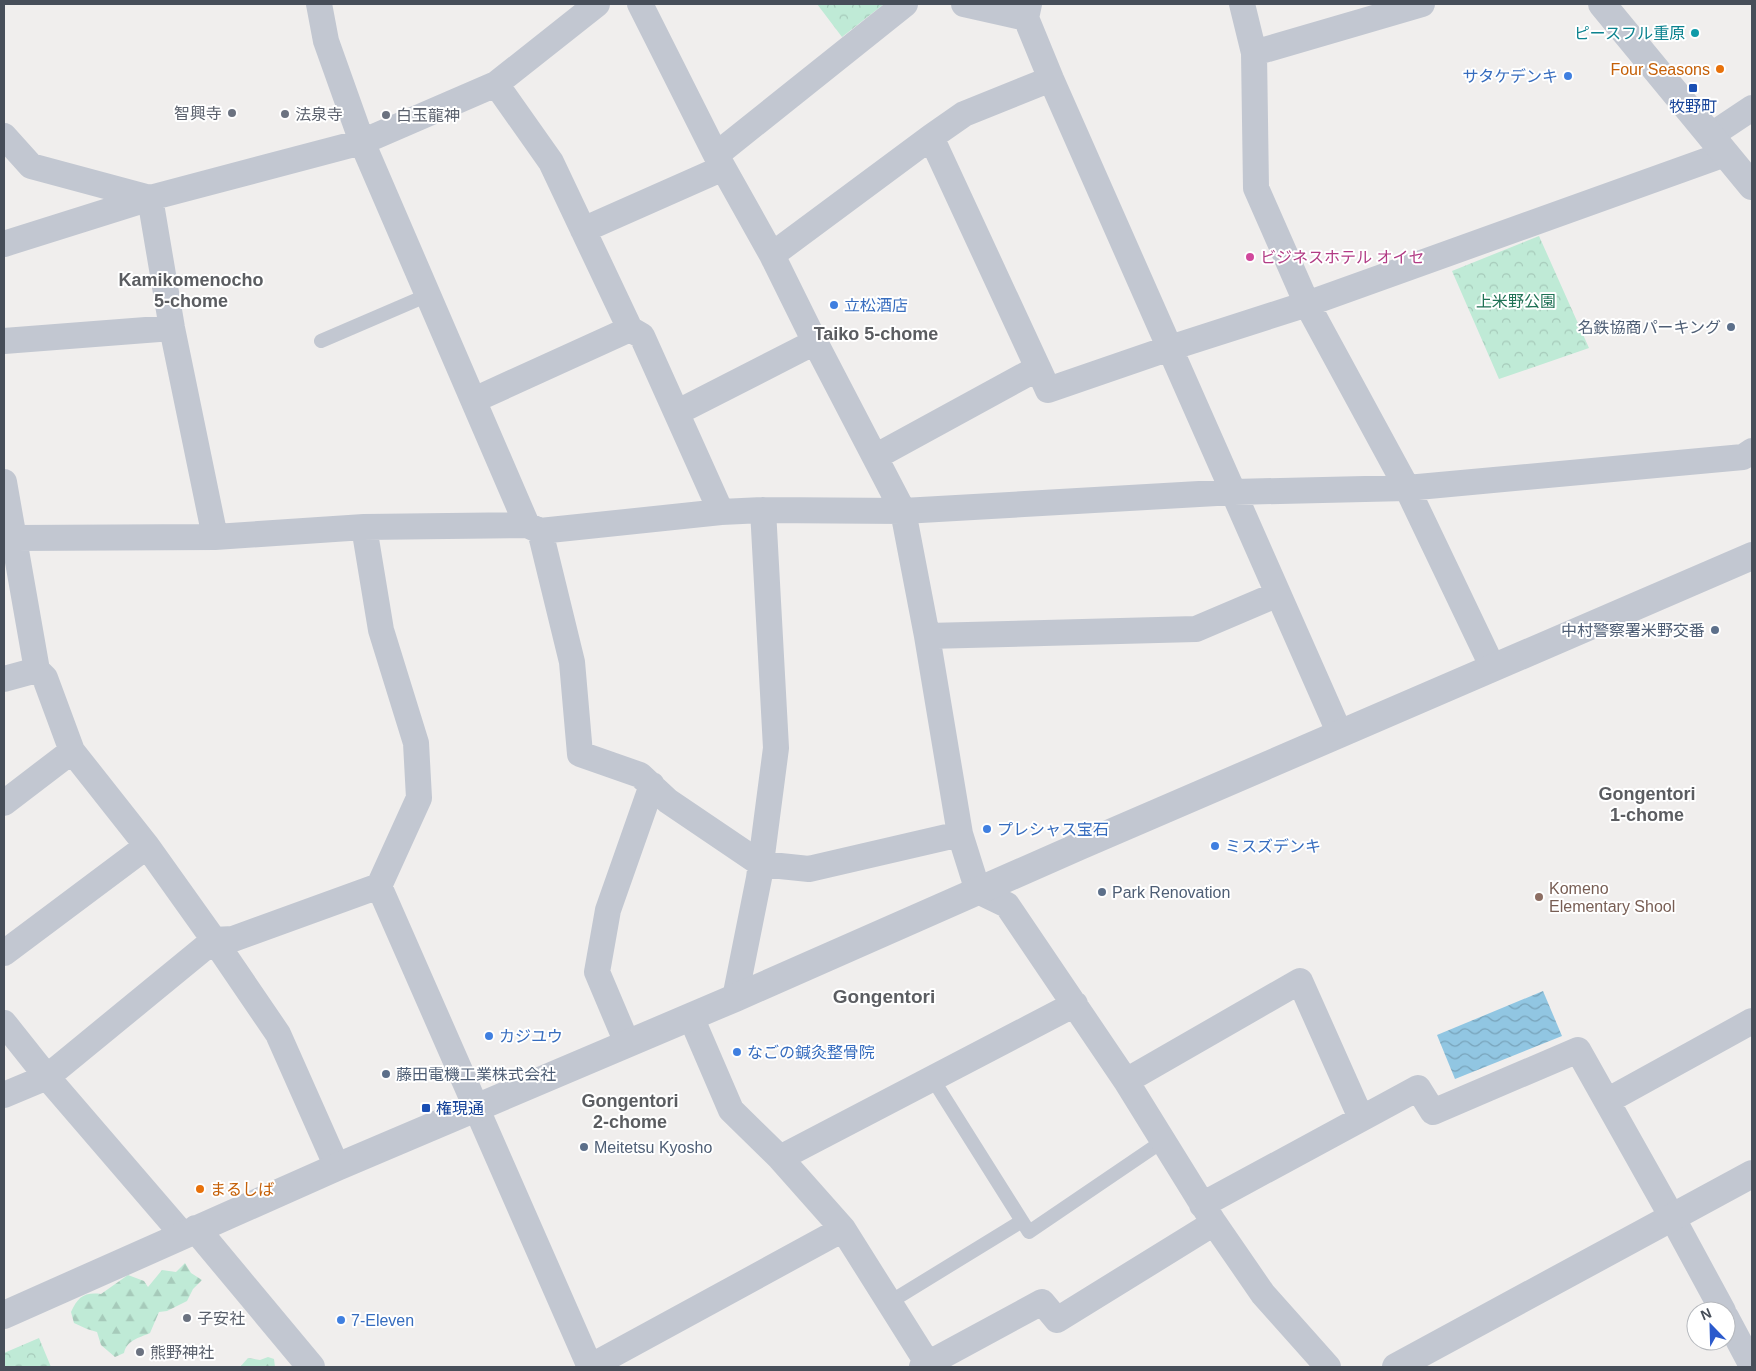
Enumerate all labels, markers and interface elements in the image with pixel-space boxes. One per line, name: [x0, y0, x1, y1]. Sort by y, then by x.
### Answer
place label: ピースフル重原: [1574, 25, 1685, 42]
marker: ピースフル重原: [1689, 27, 1701, 39]
place label: Four Seasons: [1610, 61, 1710, 78]
marker: Four Seasons: [1714, 63, 1726, 75]
place label: サタケデンキ: [1462, 68, 1558, 85]
marker: サタケデンキ: [1562, 70, 1574, 82]
marker: 牧野町: [1687, 82, 1699, 94]
place label: 牧野町: [1669, 98, 1717, 115]
place label: 智興寺: [174, 105, 222, 122]
place label: 法泉寺: [295, 106, 343, 123]
marker: 智興寺: [226, 107, 238, 119]
place label: 白玉龍神: [396, 107, 460, 124]
marker: 法泉寺: [279, 108, 291, 120]
marker: 白玉龍神: [380, 109, 392, 121]
place label: ビジネスホテル オイセ: [1260, 249, 1424, 266]
marker: ビジネスホテル オイセ: [1244, 251, 1256, 263]
district label: Kamikomenocho 5-chome: [118, 270, 264, 311]
park label: 上米野公園: [1476, 293, 1556, 310]
place label: 立松酒店: [844, 297, 908, 314]
marker: 立松酒店: [828, 299, 840, 311]
place label: 名鉄協商パーキング: [1577, 319, 1721, 336]
marker: 名鉄協商パーキング: [1725, 321, 1737, 333]
district label: Taiko 5-chome: [814, 324, 938, 344]
place label: 中村警察署米野交番: [1561, 622, 1705, 639]
marker: 中村警察署米野交番: [1709, 624, 1721, 636]
district label: Gongentori 1-chome: [1599, 784, 1696, 825]
place label: プレシャス宝石: [997, 821, 1109, 838]
marker: プレシャス宝石: [981, 823, 993, 835]
place label: ミスズデンキ: [1225, 838, 1321, 855]
marker: ミスズデンキ: [1209, 840, 1221, 852]
place label: Komeno Elementary Shool: [1549, 880, 1675, 915]
place label: Park Renovation: [1112, 884, 1230, 901]
marker: Park Renovation: [1096, 886, 1108, 898]
marker: Komeno Elementary Shool: [1533, 891, 1545, 903]
district label: Gongentori: [833, 986, 935, 1007]
place label: カジユウ: [499, 1028, 563, 1045]
marker: カジユウ: [483, 1030, 495, 1042]
place label: なごの鍼灸整骨院: [747, 1044, 875, 1061]
marker: なごの鍼灸整骨院: [731, 1046, 743, 1058]
place label: 藤田電機工業株式会社: [396, 1066, 556, 1083]
marker: 藤田電機工業株式会社: [380, 1068, 392, 1080]
district label: Gongentori 2-chome: [582, 1091, 679, 1132]
place label: 権現通: [436, 1100, 484, 1117]
marker: 権現通: [420, 1102, 432, 1114]
place label: Meitetsu Kyosho: [594, 1139, 712, 1156]
marker: Meitetsu Kyosho: [578, 1141, 590, 1153]
place label: まるしば: [210, 1181, 274, 1198]
marker: まるしば: [194, 1183, 206, 1195]
north arrow: [1686, 1301, 1736, 1351]
text: N: [1698, 1305, 1714, 1323]
place label: 子安社: [197, 1310, 245, 1327]
marker: 子安社: [181, 1312, 193, 1324]
place label: 7-Eleven: [351, 1312, 414, 1329]
marker: 7-Eleven: [335, 1314, 347, 1326]
place label: 熊野神社: [150, 1344, 214, 1361]
marker: 熊野神社: [134, 1346, 146, 1358]

